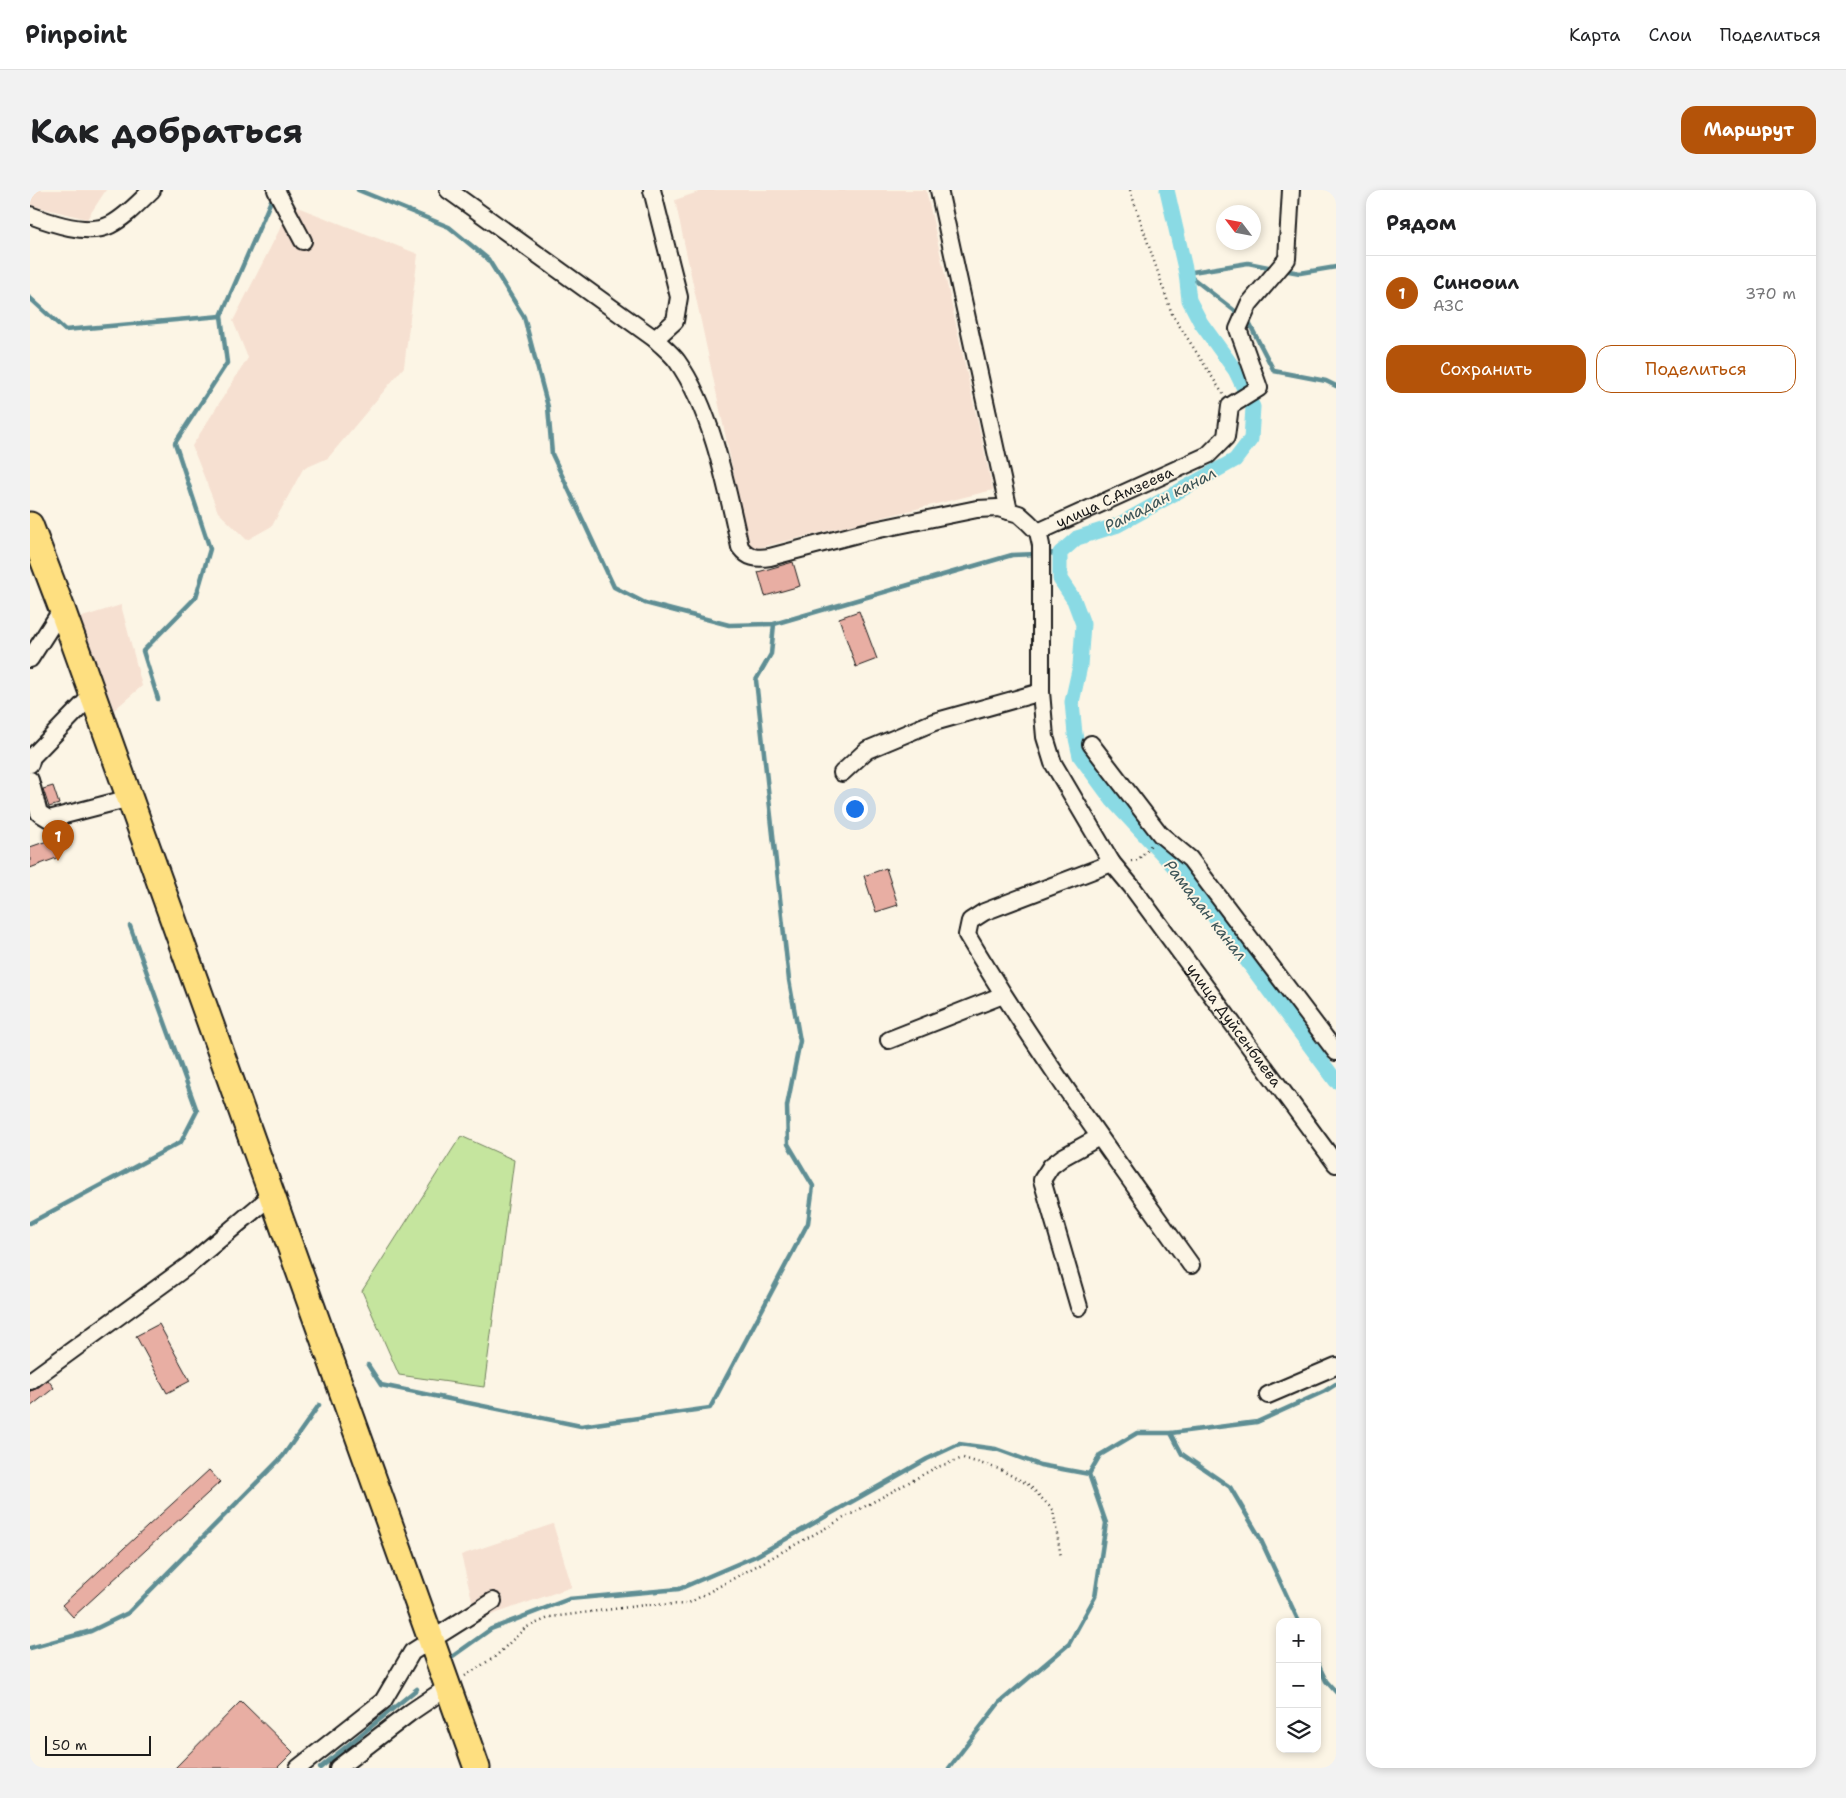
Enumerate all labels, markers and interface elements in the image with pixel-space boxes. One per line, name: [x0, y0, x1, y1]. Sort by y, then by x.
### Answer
text: Pinpoint: [25, 19, 127, 51]
text: Карта: [1569, 23, 1620, 47]
text: Слои: [1648, 23, 1692, 47]
text: Поделиться: [1720, 23, 1821, 47]
button: Маршрут: [1681, 106, 1816, 154]
text: Как добраться: [30, 107, 303, 154]
north arrow: [1216, 205, 1261, 250]
text: Рядом: [1386, 209, 1456, 237]
text: Синооил: [1433, 270, 1519, 295]
text: 1: [1398, 283, 1406, 304]
text: 370 m: [1745, 283, 1796, 304]
text: АЗС: [1433, 295, 1464, 316]
button: Сохранить: [1386, 345, 1586, 393]
button: Поделиться: [1596, 345, 1796, 393]
street label: улица С.Амзеева: [1053, 462, 1177, 533]
water label: Рамадан канал: [1101, 462, 1220, 537]
your location: [842, 796, 868, 822]
pin: 1: [42, 820, 74, 861]
water label: Рамадан канал: [1160, 855, 1252, 965]
street label: улица Дуйсенбиева: [1182, 959, 1286, 1092]
map controls: [1276, 1618, 1321, 1753]
button: +: [1276, 1618, 1321, 1663]
button: −: [1276, 1663, 1321, 1708]
button: layers: [1276, 1708, 1321, 1753]
scale bar: [45, 1733, 151, 1756]
text: 50 m: [52, 1736, 87, 1754]

